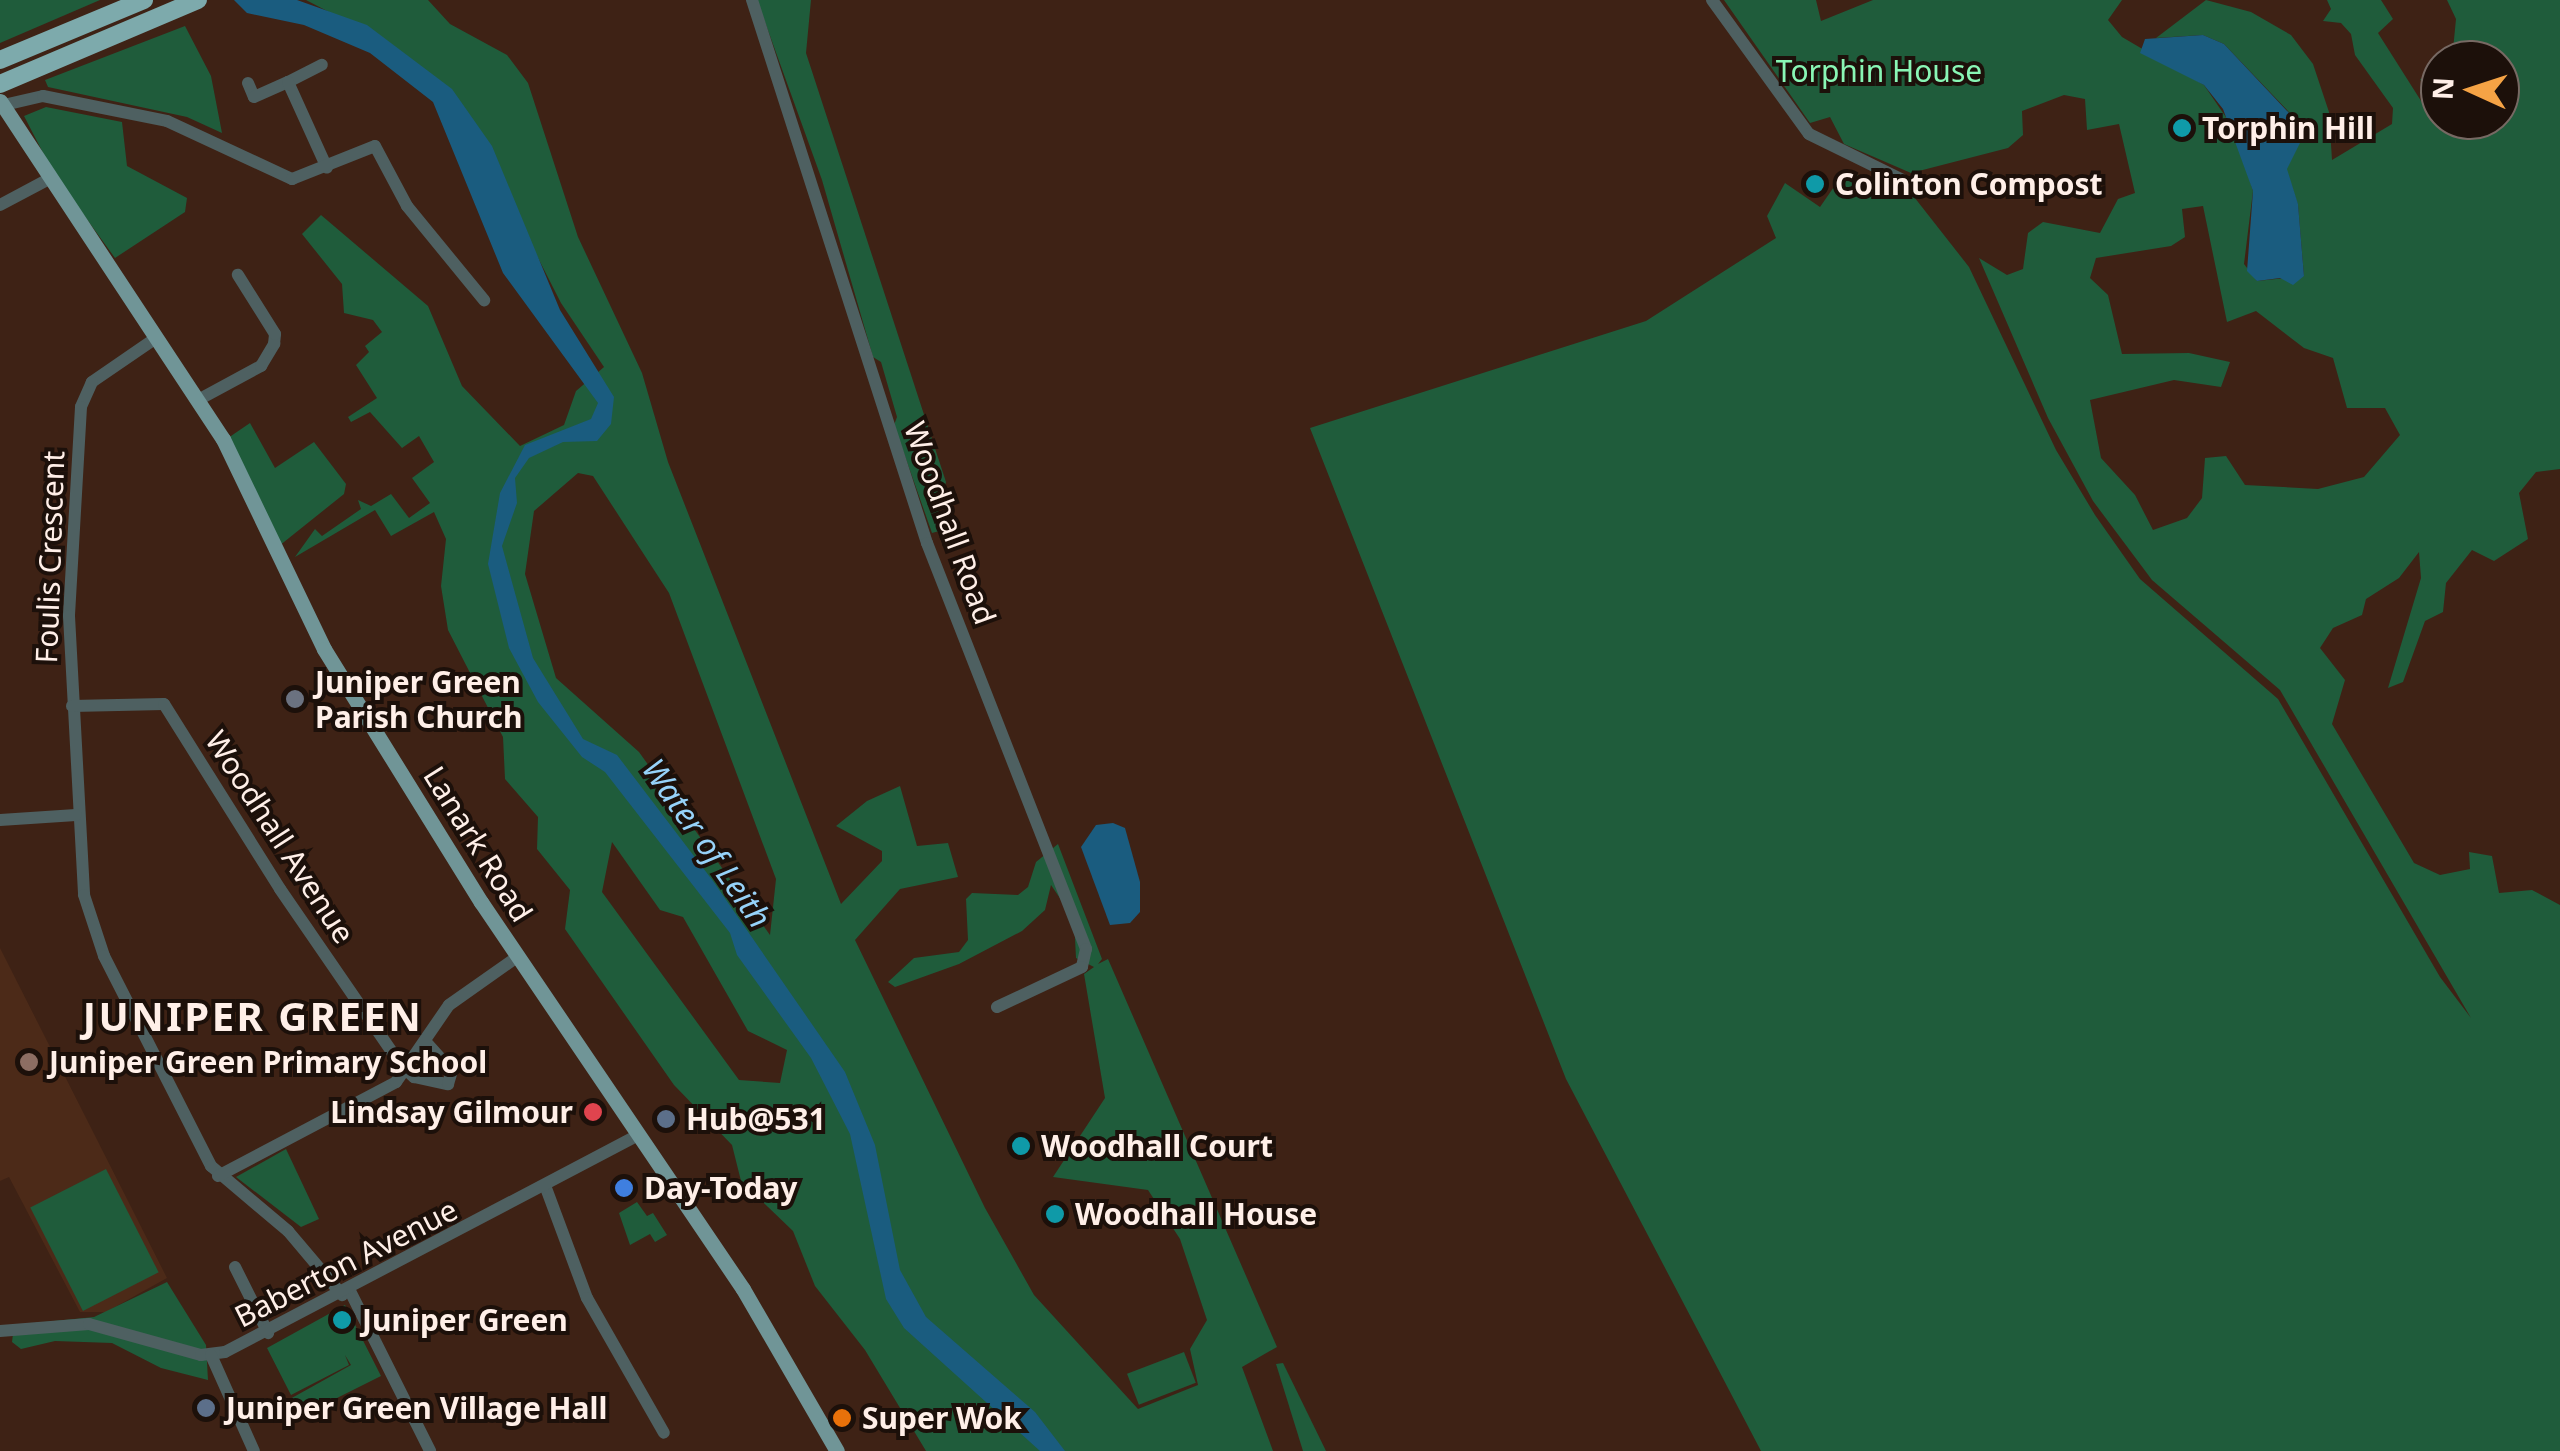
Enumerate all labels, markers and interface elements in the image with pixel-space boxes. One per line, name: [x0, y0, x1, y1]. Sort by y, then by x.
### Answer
north arrow: [2420, 40, 2520, 140]
park label: Torphin House: [1776, 53, 1982, 89]
text: N: [2422, 76, 2462, 101]
place label: Torphin Hill: [2202, 110, 2374, 146]
marker: Torphin Hill: [2171, 117, 2193, 139]
place label: Colinton Compost: [1835, 166, 2103, 202]
marker: Colinton Compost: [1804, 173, 1826, 195]
street label: Woodhall Road: [897, 417, 1003, 629]
street label: Foulis Crescent: [28, 450, 72, 664]
place label: Juniper Green Parish Church: [315, 664, 522, 734]
marker: Juniper Green Parish Church: [284, 688, 306, 710]
street label: Woodhall Avenue: [198, 724, 362, 950]
water label: Water of Leith: [635, 751, 779, 935]
street label: Lanark Road: [416, 760, 540, 928]
district label: JUNIPER GREEN: [83, 992, 423, 1040]
place label: Juniper Green Primary School: [49, 1044, 487, 1080]
marker: Juniper Green Primary School: [18, 1051, 40, 1073]
place label: Lindsay Gilmour: [330, 1094, 573, 1130]
marker: Lindsay Gilmour: [582, 1101, 604, 1123]
place label: Hub@531: [686, 1101, 826, 1137]
marker: Hub@531: [655, 1108, 677, 1130]
place label: Woodhall Court: [1041, 1128, 1273, 1164]
marker: Woodhall Court: [1010, 1135, 1032, 1157]
place label: Day-Today: [644, 1170, 797, 1206]
marker: Day-Today: [613, 1177, 635, 1199]
street label: Baberton Avenue: [229, 1191, 463, 1335]
place label: Woodhall House: [1075, 1196, 1317, 1232]
marker: Woodhall House: [1044, 1203, 1066, 1225]
place label: Juniper Green: [362, 1302, 568, 1338]
marker: Juniper Green: [331, 1309, 353, 1331]
place label: Juniper Green Village Hall: [226, 1390, 607, 1426]
marker: Juniper Green Village Hall: [195, 1397, 217, 1419]
place label: Super Wok: [862, 1400, 1022, 1436]
marker: Super Wok: [831, 1407, 853, 1429]

